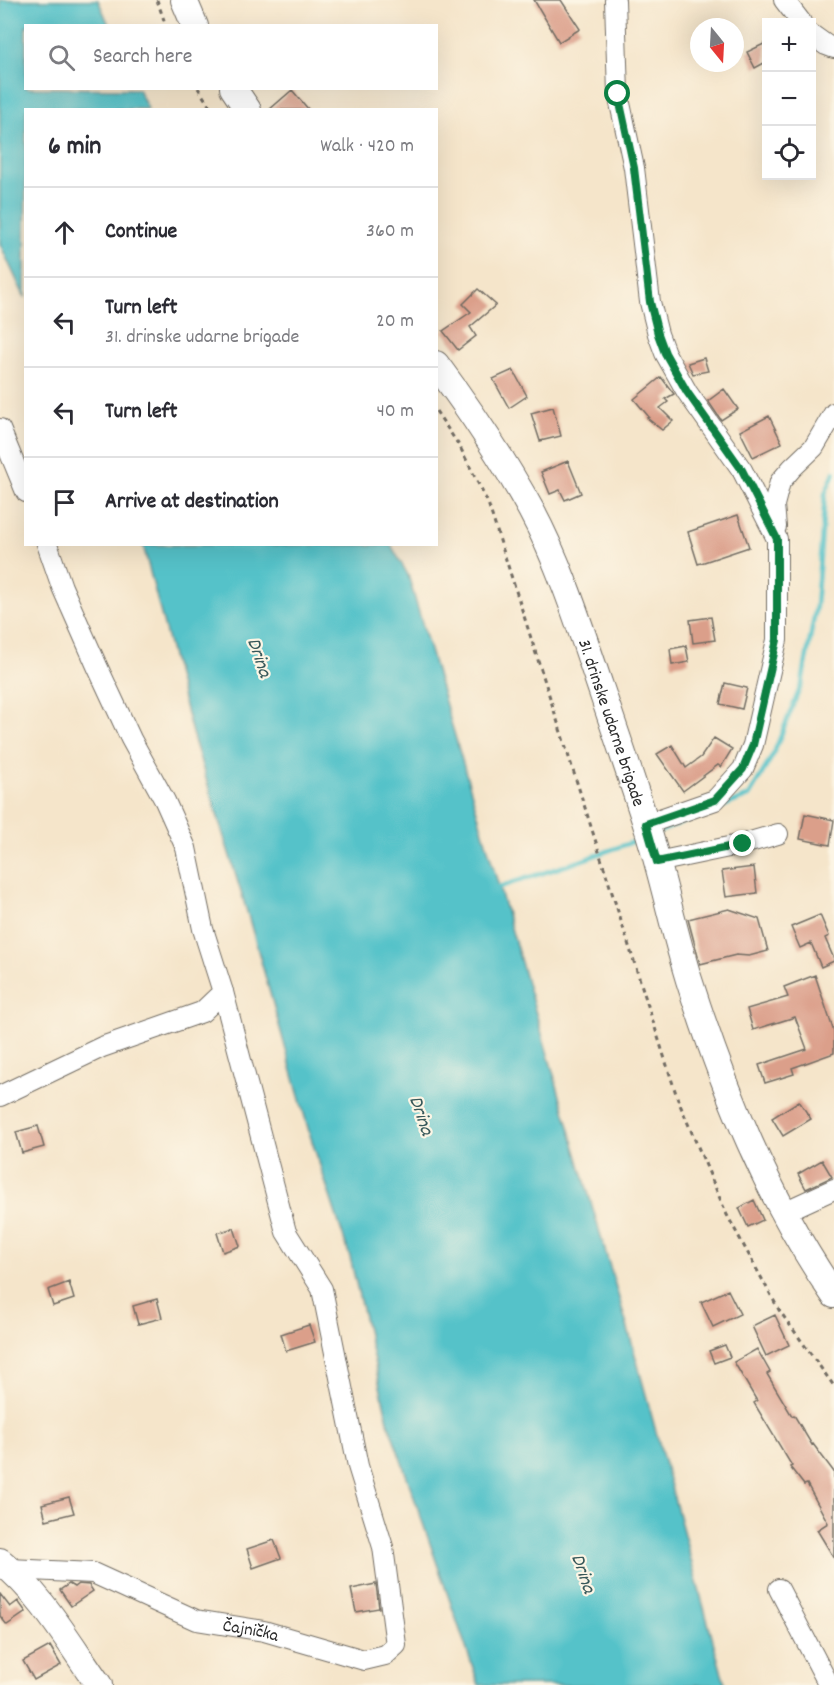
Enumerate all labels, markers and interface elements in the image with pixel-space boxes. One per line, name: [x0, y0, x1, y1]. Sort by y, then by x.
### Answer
north arrow: [690, 18, 744, 72]
map controls: [762, 18, 816, 180]
button: +: [762, 18, 816, 72]
search box: [24, 24, 438, 90]
icon: search: [45, 41, 78, 74]
text: Search here: [93, 42, 192, 73]
button: −: [762, 72, 816, 126]
route start: [604, 80, 630, 106]
button: locate: [762, 126, 816, 180]
text: 6 min: [48, 129, 101, 166]
text: Walk · 420 m: [320, 133, 414, 161]
icon: ahead: [48, 216, 81, 249]
text: Continue: [105, 217, 177, 248]
text: 360 m: [366, 218, 414, 246]
text: Turn left: [105, 293, 177, 324]
icon: left: [48, 306, 81, 339]
text: 20 m: [376, 308, 414, 336]
text: 31. drinske udarne brigade: [105, 324, 299, 352]
icon: left: [48, 396, 81, 429]
text: Turn left: [105, 397, 177, 428]
text: 40 m: [376, 398, 414, 426]
icon: arrive: [48, 486, 81, 519]
text: Arrive at destination: [105, 487, 279, 518]
water label: Drina: [238, 634, 278, 683]
street label: 31. drinske udarne brigade: [570, 636, 650, 810]
route end: [729, 830, 755, 856]
water label: Drina: [400, 1092, 440, 1141]
water label: Drina: [562, 1550, 602, 1599]
street label: Čajnička: [221, 1614, 282, 1650]

